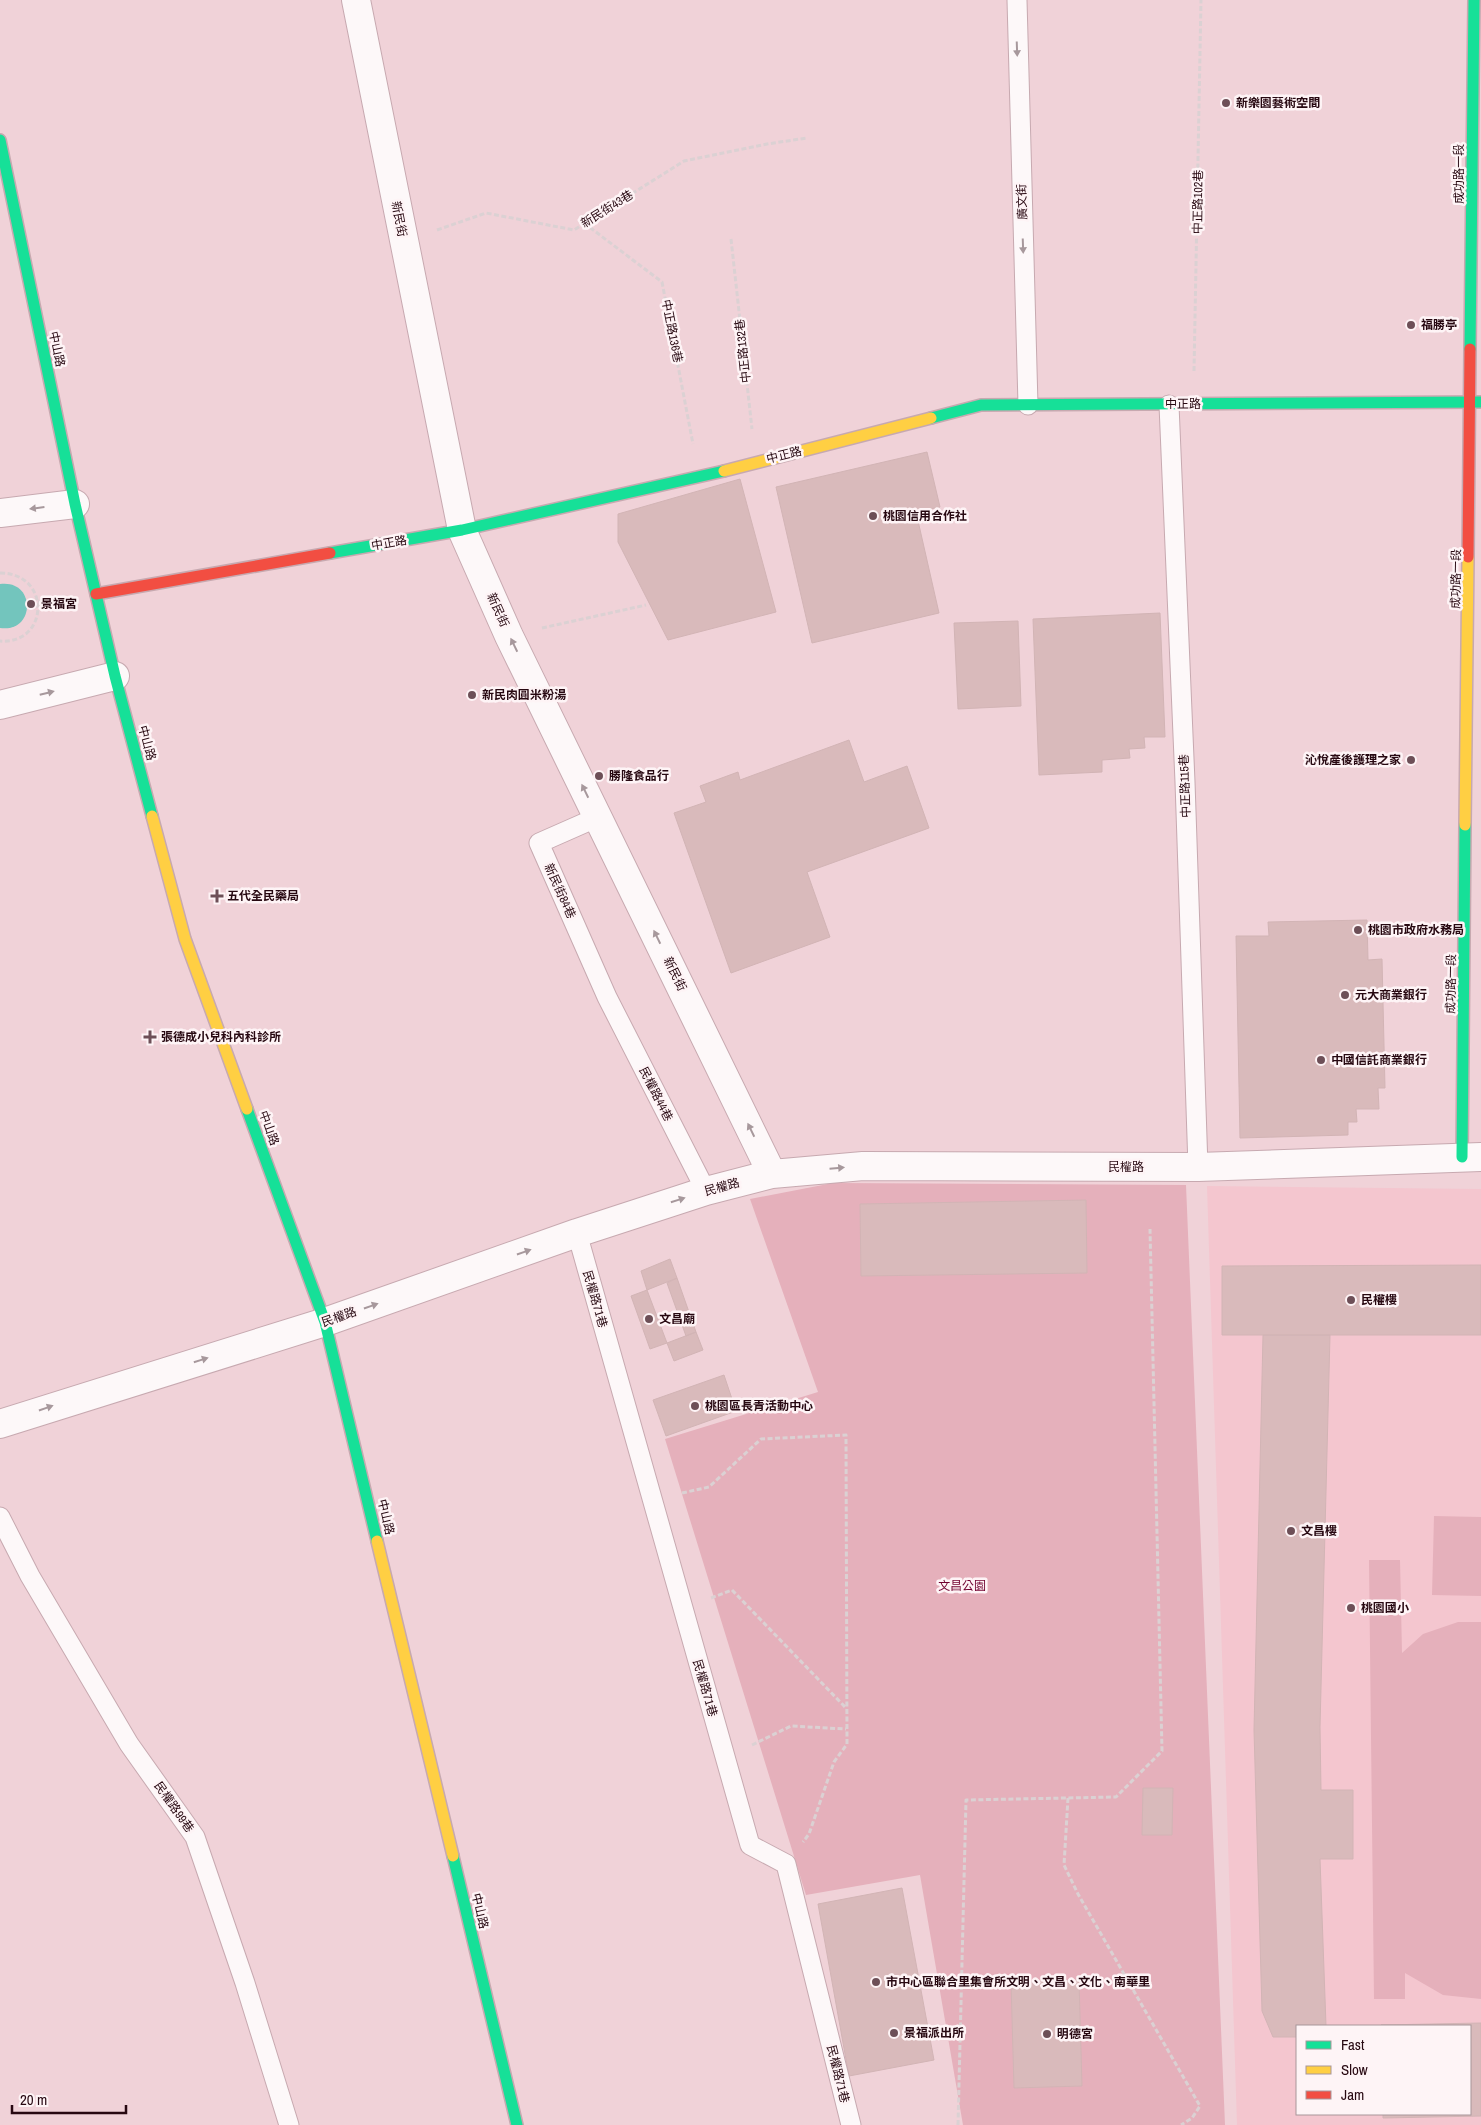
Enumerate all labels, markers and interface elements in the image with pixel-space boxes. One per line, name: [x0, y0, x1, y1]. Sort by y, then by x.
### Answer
one-way arrow: [1014, 41, 1022, 57]
place label: 新樂園藝術空間: [1236, 95, 1320, 111]
marker: 新樂園藝術空間: [1220, 97, 1232, 109]
street label: 成功路一段: [1451, 144, 1467, 204]
street label: 中正路102巷: [1189, 170, 1207, 234]
street label: 廣文街: [1013, 184, 1031, 220]
street label: 新民街43巷: [578, 187, 636, 231]
street label: 新民街: [388, 200, 410, 238]
one-way arrow: [1019, 238, 1027, 254]
street label: 中正路136巷: [658, 298, 686, 364]
place label: 福勝亭: [1421, 317, 1457, 333]
street label: 中正路132巷: [732, 318, 754, 384]
marker: 福勝亭: [1405, 319, 1417, 331]
street label: 中山路: [45, 330, 69, 368]
street label: 中正路: [1165, 396, 1201, 412]
street label: 中正路: [765, 443, 803, 467]
one-way arrow: [29, 504, 45, 512]
place label: 桃園信用合作社: [883, 508, 967, 524]
marker: 桃園信用合作社: [867, 510, 879, 522]
street label: 中正路: [370, 532, 408, 554]
street label: 成功路一段: [1447, 549, 1465, 609]
street label: 新民街: [483, 590, 513, 630]
place label: 景福宮: [41, 596, 77, 612]
marker: 景福宮: [25, 598, 37, 610]
one-way arrow: [510, 638, 518, 652]
place label: 新民肉圓米粉湯: [482, 687, 566, 703]
one-way arrow: [40, 689, 55, 697]
marker: 新民肉圓米粉湯: [466, 689, 478, 701]
street label: 中山路: [135, 724, 159, 762]
place label: 沁悅產後護理之家: [1305, 752, 1401, 768]
street label: 中正路115巷: [1176, 754, 1194, 818]
marker: 沁悅產後護理之家: [1405, 754, 1417, 766]
place label: 勝隆食品行: [609, 768, 669, 784]
marker: 勝隆食品行: [593, 770, 605, 782]
one-way arrow: [581, 784, 589, 798]
street label: 新民街84巷: [541, 861, 579, 921]
place label: 五代全民藥局: [227, 888, 299, 904]
marker: 五代全民藥局: [211, 890, 223, 902]
place label: 桃園市政府水務局: [1368, 922, 1464, 938]
marker: 桃園市政府水務局: [1352, 924, 1364, 936]
one-way arrow: [652, 930, 660, 944]
street label: 新民街: [660, 954, 690, 994]
street label: 成功路一段: [1442, 954, 1460, 1014]
place label: 元大商業銀行: [1355, 987, 1427, 1003]
marker: 元大商業銀行: [1339, 989, 1351, 1001]
place label: 張德成小兒科內科診所: [161, 1029, 281, 1045]
marker: 張德成小兒科內科診所: [143, 1030, 157, 1044]
place label: 中國信託商業銀行: [1331, 1052, 1427, 1068]
marker: 中國信託商業銀行: [1315, 1054, 1327, 1066]
street label: 民權路44巷: [635, 1064, 677, 1124]
street label: 中山路: [255, 1108, 283, 1148]
one-way arrow: [747, 1123, 755, 1137]
street label: 民權路: [1108, 1159, 1144, 1175]
one-way arrow: [829, 1164, 845, 1172]
street label: 民權路: [703, 1175, 741, 1199]
one-way arrow: [671, 1196, 686, 1204]
one-way arrow: [517, 1248, 532, 1256]
street label: 民權路71巷: [579, 1268, 611, 1330]
place label: 民權樓: [1361, 1292, 1397, 1308]
marker: 民權樓: [1345, 1294, 1357, 1306]
one-way arrow: [364, 1302, 379, 1310]
street label: 民權路: [319, 1304, 359, 1330]
place label: 文昌廟: [659, 1311, 695, 1327]
marker: 文昌廟: [643, 1313, 655, 1325]
one-way arrow: [194, 1356, 209, 1364]
place label: 桃園區長青活動中心: [705, 1398, 813, 1414]
marker: 桃園區長青活動中心: [689, 1400, 701, 1412]
one-way arrow: [39, 1404, 54, 1412]
street label: 中山路: [374, 1498, 398, 1536]
place label: 文昌樓: [1301, 1523, 1337, 1539]
marker: 文昌樓: [1285, 1525, 1297, 1537]
park label: 文昌公園: [938, 1578, 986, 1594]
place label: 桃園國小: [1361, 1600, 1409, 1616]
marker: 桃園國小: [1345, 1602, 1357, 1614]
street label: 民權路71巷: [689, 1657, 721, 1719]
street label: 民權路99巷: [151, 1778, 197, 1836]
street label: 中山路: [468, 1892, 492, 1930]
place label: 市中心區聯合里集會所文明、文昌、文化、南華里: [886, 1974, 1150, 1990]
marker: 市中心區聯合里集會所文明、文昌、文化、南華里: [870, 1976, 882, 1988]
place label: 景福派出所: [904, 2025, 964, 2041]
legend: [1296, 2025, 1471, 2115]
place label: 明德宮: [1057, 2026, 1093, 2042]
marker: 景福派出所: [888, 2027, 900, 2039]
marker: 明德宮: [1041, 2028, 1053, 2040]
text: Fast: [1341, 2034, 1365, 2055]
street label: 民權路71巷: [823, 2043, 853, 2105]
text: Slow: [1341, 2059, 1368, 2080]
scale bar: [12, 2082, 126, 2114]
text: Jam: [1341, 2084, 1364, 2105]
text: 20 m: [20, 2089, 47, 2110]

